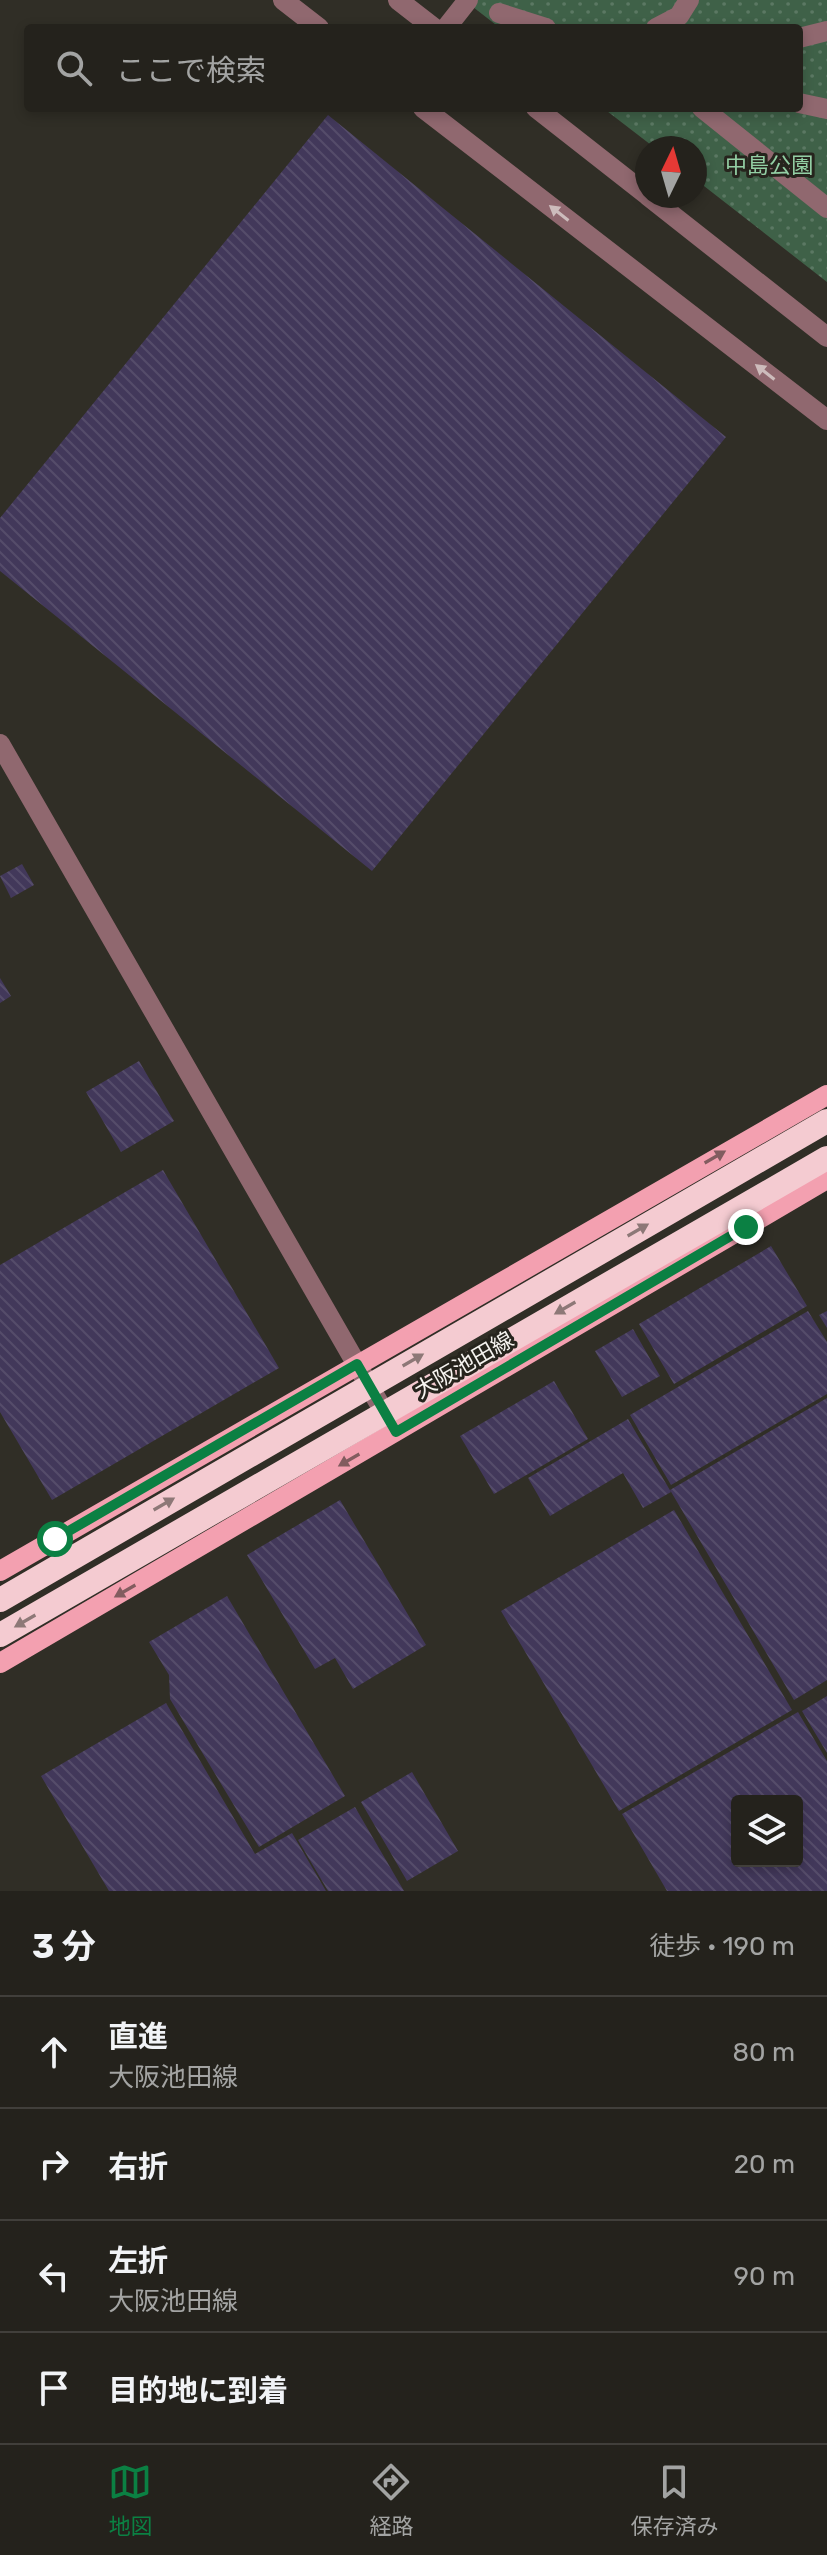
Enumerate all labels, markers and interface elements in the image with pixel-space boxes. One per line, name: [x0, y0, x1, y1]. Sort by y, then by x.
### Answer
search box: [24, 24, 803, 112]
icon: search: [52, 46, 96, 90]
text: ここで検索: [116, 53, 266, 89]
north arrow: [635, 136, 707, 208]
park label: 中島公園: [725, 152, 813, 179]
one-way arrow: [549, 206, 569, 222]
one-way arrow: [755, 365, 775, 381]
one-way arrow: [704, 1150, 726, 1164]
route end: [728, 1209, 764, 1245]
one-way arrow: [627, 1223, 650, 1237]
one-way arrow: [554, 1301, 576, 1315]
street label: 大阪池田線: [410, 1326, 518, 1404]
one-way arrow: [402, 1353, 425, 1367]
one-way arrow: [338, 1453, 360, 1467]
one-way arrow: [153, 1497, 175, 1511]
route start: [37, 1521, 73, 1557]
one-way arrow: [114, 1584, 136, 1598]
one-way arrow: [14, 1614, 36, 1628]
map controls: [731, 1795, 803, 1867]
button: layers: [731, 1795, 803, 1867]
text: 3 分: [32, 1926, 96, 1967]
text: 徒歩 · 190 m: [649, 1931, 795, 1962]
text: 直進: [108, 2019, 168, 2055]
icon: ahead: [32, 2030, 76, 2074]
text: 80 m: [732, 2037, 795, 2068]
text: 大阪池田線: [108, 2062, 238, 2093]
icon: right: [32, 2142, 76, 2186]
text: 右折: [108, 2149, 168, 2185]
text: 20 m: [734, 2149, 795, 2180]
text: 左折: [108, 2243, 168, 2279]
icon: left: [32, 2254, 76, 2298]
text: 90 m: [734, 2261, 795, 2292]
text: 大阪池田線: [108, 2286, 238, 2317]
icon: arrive: [32, 2366, 76, 2410]
text: 目的地に到着: [108, 2373, 288, 2409]
tab: 地図: [108, 2460, 153, 2540]
tab: 経路: [369, 2460, 414, 2540]
tab: 保存済み: [630, 2460, 719, 2540]

